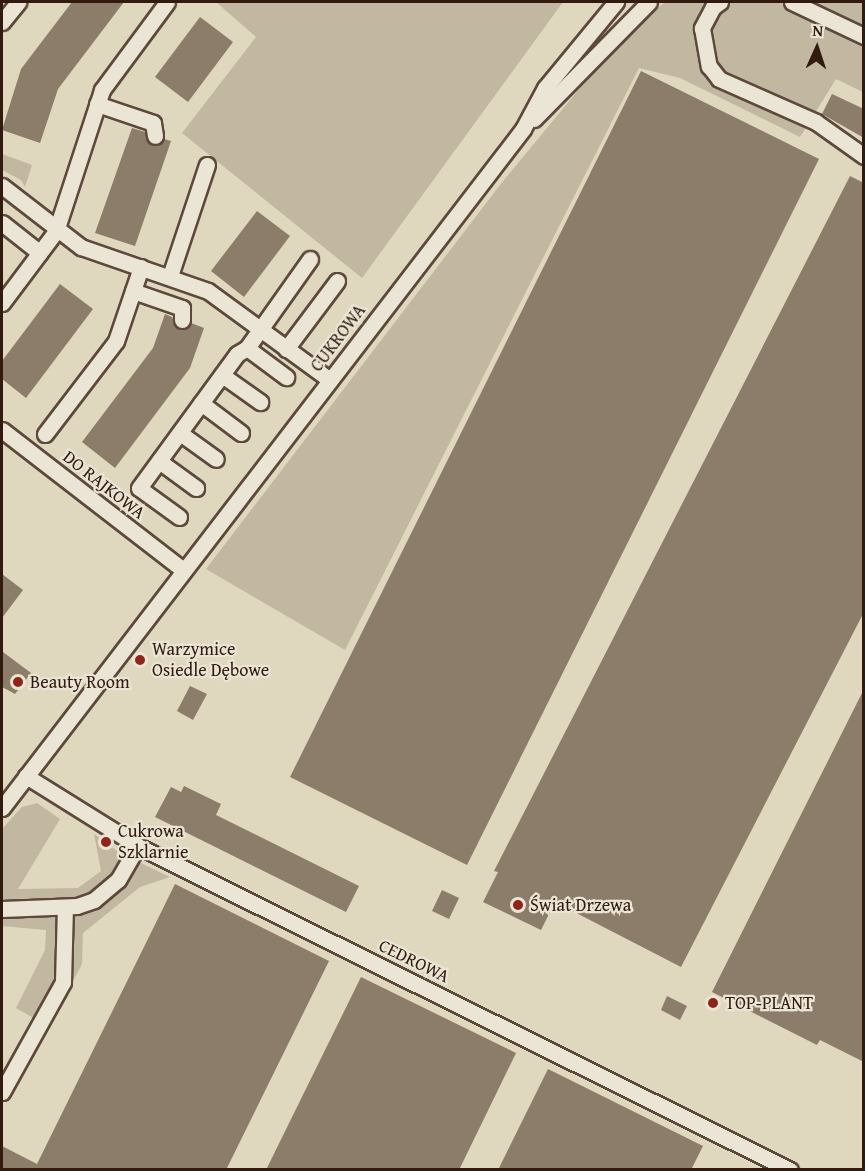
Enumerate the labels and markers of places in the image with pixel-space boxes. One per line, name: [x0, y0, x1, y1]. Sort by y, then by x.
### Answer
place label: Warzymice Osiedle Dębowe: [152, 639, 269, 682]
marker: Warzymice Osiedle Dębowe: [133, 653, 147, 667]
place label: Beauty Room: [30, 671, 130, 693]
marker: Beauty Room: [11, 675, 25, 689]
place label: Cukrowa Szklarnie: [118, 821, 188, 864]
marker: Cukrowa Szklarnie: [99, 835, 113, 849]
place label: Świat Drzewa: [530, 894, 631, 916]
marker: Świat Drzewa: [511, 898, 525, 912]
place label: TOP-PLANT: [725, 992, 813, 1014]
marker: TOP-PLANT: [706, 996, 720, 1010]

